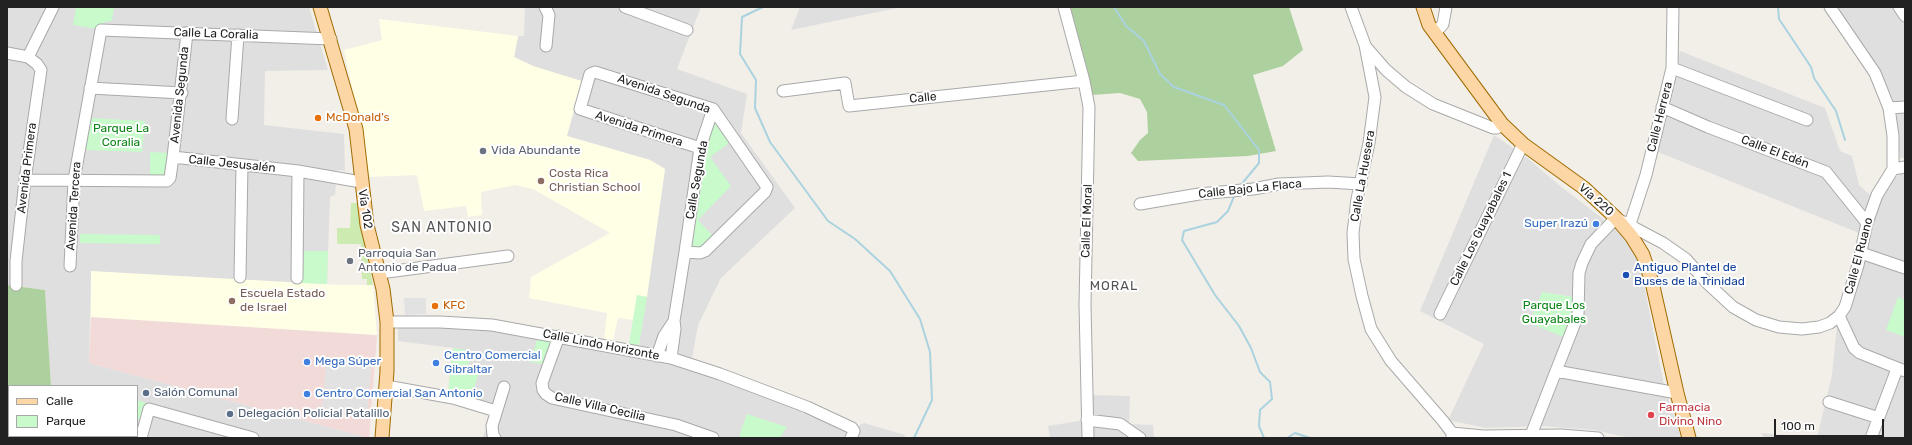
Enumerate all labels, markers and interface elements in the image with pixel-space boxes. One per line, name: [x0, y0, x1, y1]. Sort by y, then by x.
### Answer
street label: Calle La Coralia: [173, 25, 259, 43]
street label: Avenida Segunda: [168, 46, 192, 144]
street label: Avenida Segunda: [616, 71, 712, 117]
street label: Calle Herrera: [1644, 80, 1676, 154]
street label: Calle: [909, 89, 937, 107]
street label: Avenida Primera: [593, 108, 685, 150]
place label: McDonald's: [326, 111, 390, 125]
marker: McDonald's: [313, 113, 323, 123]
street label: Avenida Primera: [14, 122, 40, 214]
park label: Parque La Coralia: [93, 122, 149, 150]
street label: Calle La Huesera: [1348, 129, 1378, 223]
street label: Calle El Edén: [1739, 132, 1811, 172]
street label: Calle Segunda: [683, 139, 711, 221]
place label: Vida Abundante: [491, 144, 580, 158]
marker: Vida Abundante: [478, 146, 488, 156]
street label: Calle Jesusalén: [188, 152, 276, 176]
street label: Avenida Tercera: [64, 161, 84, 251]
place label: Costa Rica Christian School: [549, 167, 640, 195]
street label: Calle Los Guayabales 1: [1447, 170, 1515, 288]
marker: Costa Rica Christian School: [536, 176, 546, 186]
street label: Calle Bajo La Flaca: [1198, 176, 1302, 202]
street label: Vía 220: [1575, 181, 1617, 219]
street label: Calle El Moral: [1079, 184, 1095, 258]
street label: Vía 102: [355, 188, 375, 230]
street label: Calle El Ruano: [1842, 216, 1876, 296]
place label: Super Irazú: [1524, 217, 1588, 231]
marker: Super Irazú: [1591, 219, 1601, 229]
district label: SAN ANTONIO: [391, 220, 493, 236]
place label: Parroquia San Antonio de Padua: [358, 247, 457, 275]
marker: Parroquia San Antonio de Padua: [345, 256, 355, 266]
place label: Antiguo Plantel de Buses de la Trinidad: [1634, 261, 1745, 289]
marker: Antiguo Plantel de Buses de la Trinidad: [1621, 270, 1631, 280]
district label: MORAL: [1090, 278, 1138, 294]
place label: Escuela Estado de Israel: [240, 287, 325, 315]
marker: Escuela Estado de Israel: [227, 296, 237, 306]
place label: KFC: [443, 299, 465, 313]
park label: Parque Los Guayabales: [1522, 299, 1586, 327]
marker: KFC: [430, 301, 440, 311]
street label: Calle Lindo Horizonte: [541, 327, 661, 363]
place label: Centro Comercial Gibraltar: [444, 349, 541, 377]
place label: Mega Súper: [315, 355, 381, 369]
marker: Mega Súper: [302, 357, 312, 367]
marker: Centro Comercial Gibraltar: [431, 358, 441, 368]
legend: [8, 385, 138, 437]
place label: Salón Comunal: [154, 386, 238, 400]
place label: Centro Comercial San Antonio: [315, 387, 483, 401]
marker: Salón Comunal: [141, 388, 151, 398]
marker: Centro Comercial San Antonio: [302, 389, 312, 399]
street label: Calle Villa Cecilia: [553, 390, 647, 424]
text: Calle: [46, 394, 73, 408]
place label: Farmacia Divino Nino: [1659, 401, 1722, 429]
place label: Delegación Policial Patalillo: [238, 407, 389, 421]
marker: Delegación Policial Patalillo: [225, 409, 235, 419]
marker: Farmacia Divino Nino: [1646, 410, 1656, 420]
scale bar: [1776, 411, 1886, 437]
text: Parque: [46, 414, 86, 428]
text: 100 m: [1781, 419, 1815, 433]

